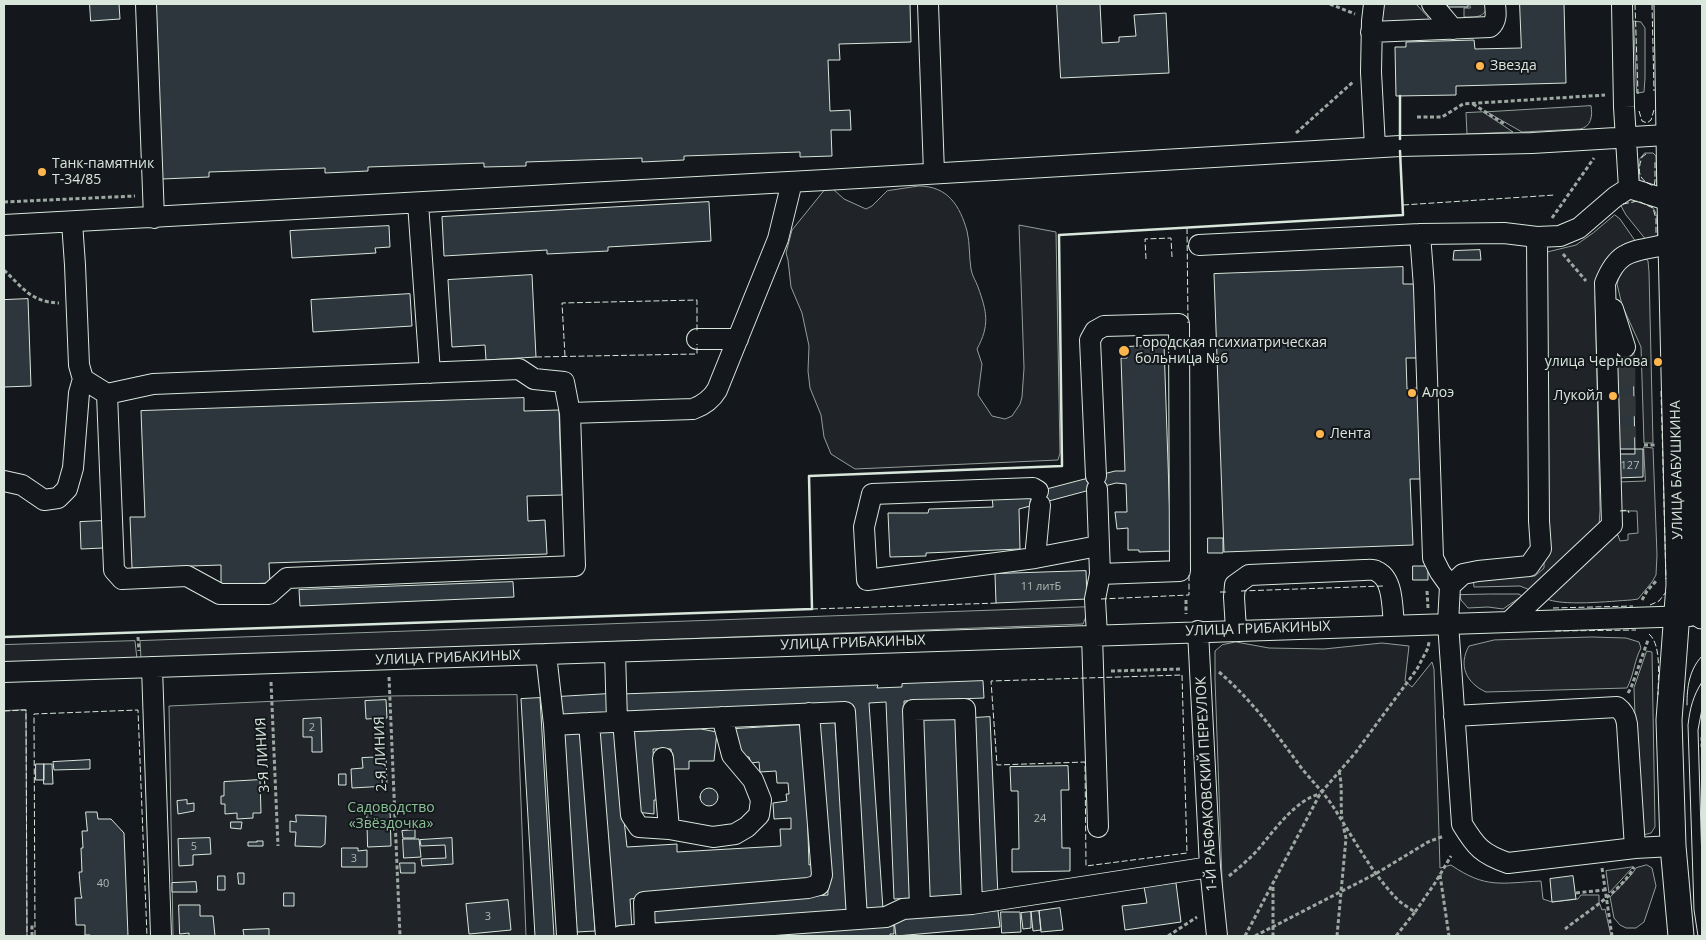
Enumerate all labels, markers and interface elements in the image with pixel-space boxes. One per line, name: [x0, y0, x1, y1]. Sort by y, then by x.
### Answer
place label: Звезда: [1490, 58, 1537, 74]
marker: Звезда: [1474, 60, 1486, 72]
place label: Танк-памятник Т-34/85: [52, 156, 154, 188]
marker: Танк-памятник Т-34/85: [36, 166, 48, 178]
place label: Городская психиатрическая больница №6: [1135, 335, 1327, 368]
marker: Городская психиатрическая больница №6: [1117, 344, 1131, 358]
place label: улица Чернова: [1545, 354, 1648, 370]
marker: улица Чернова: [1652, 356, 1664, 368]
place label: Алоэ: [1422, 385, 1454, 401]
marker: Алоэ: [1406, 387, 1418, 399]
place label: Лукойл: [1554, 388, 1603, 404]
marker: Лукойл: [1607, 390, 1619, 402]
street label: УЛИЦА БАБУШКИНА: [1667, 400, 1687, 540]
place label: Лента: [1330, 426, 1371, 442]
marker: Лента: [1314, 428, 1326, 440]
house number: 127: [1621, 459, 1639, 473]
house number: 11 литБ: [1021, 580, 1061, 594]
street label: УЛИЦА ГРИБАКИНЫХ: [1185, 618, 1331, 640]
street label: УЛИЦА ГРИБАКИНЫХ: [780, 632, 926, 654]
street label: УЛИЦА ГРИБАКИНЫХ: [375, 647, 521, 669]
street label: 1-Й РАБФАКОВСКИЙ ПЕРЕУЛОК: [1193, 676, 1221, 892]
street label: 2-Я ЛИНИЯ: [371, 716, 391, 792]
street label: 3-Я ЛИНИЯ: [253, 717, 273, 793]
house number: 2: [309, 721, 315, 735]
park label: Садоводство «Звёздочка»: [347, 800, 435, 832]
house number: 24: [1034, 812, 1046, 826]
house number: 5: [191, 840, 197, 854]
house number: 3: [351, 852, 357, 866]
house number: 40: [97, 877, 109, 891]
house number: 3: [485, 910, 491, 924]

